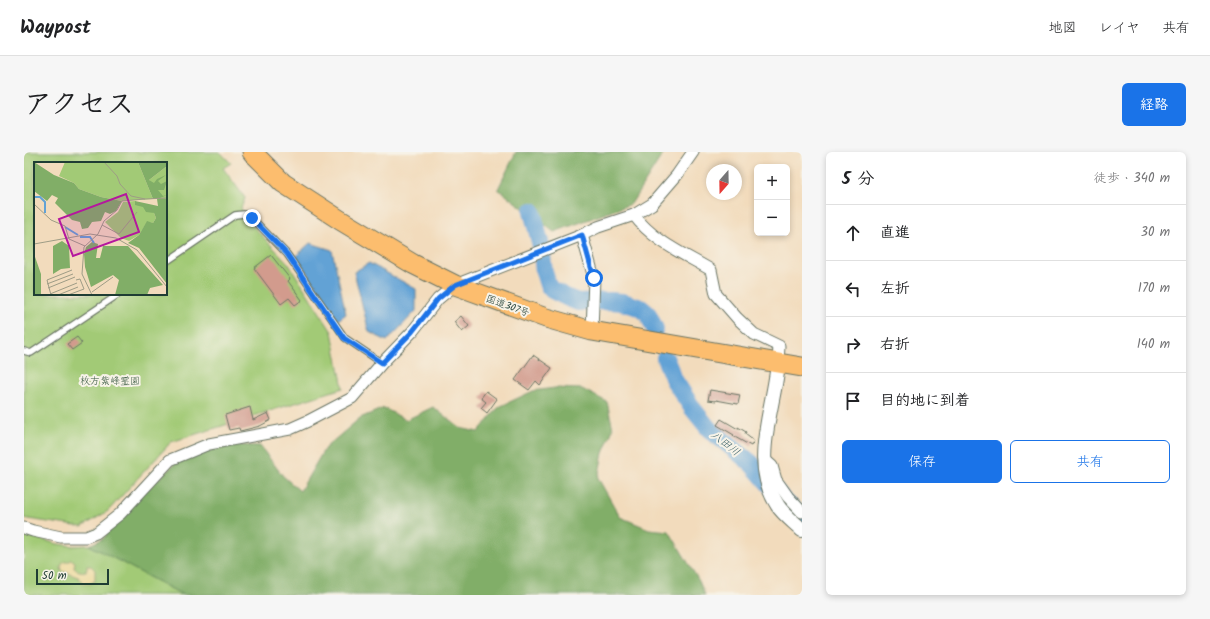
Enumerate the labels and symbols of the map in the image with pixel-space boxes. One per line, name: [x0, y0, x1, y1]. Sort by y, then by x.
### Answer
inset map: [34, 162, 167, 295]
north arrow: [706, 164, 742, 200]
route end: [243, 209, 261, 227]
route start: [585, 269, 603, 287]
street label: 国道307号: [484, 291, 532, 321]
park label: 枚方紫峰霊園: [80, 373, 140, 389]
water label: 八田川: [707, 427, 744, 461]
scale bar: [36, 567, 109, 586]

